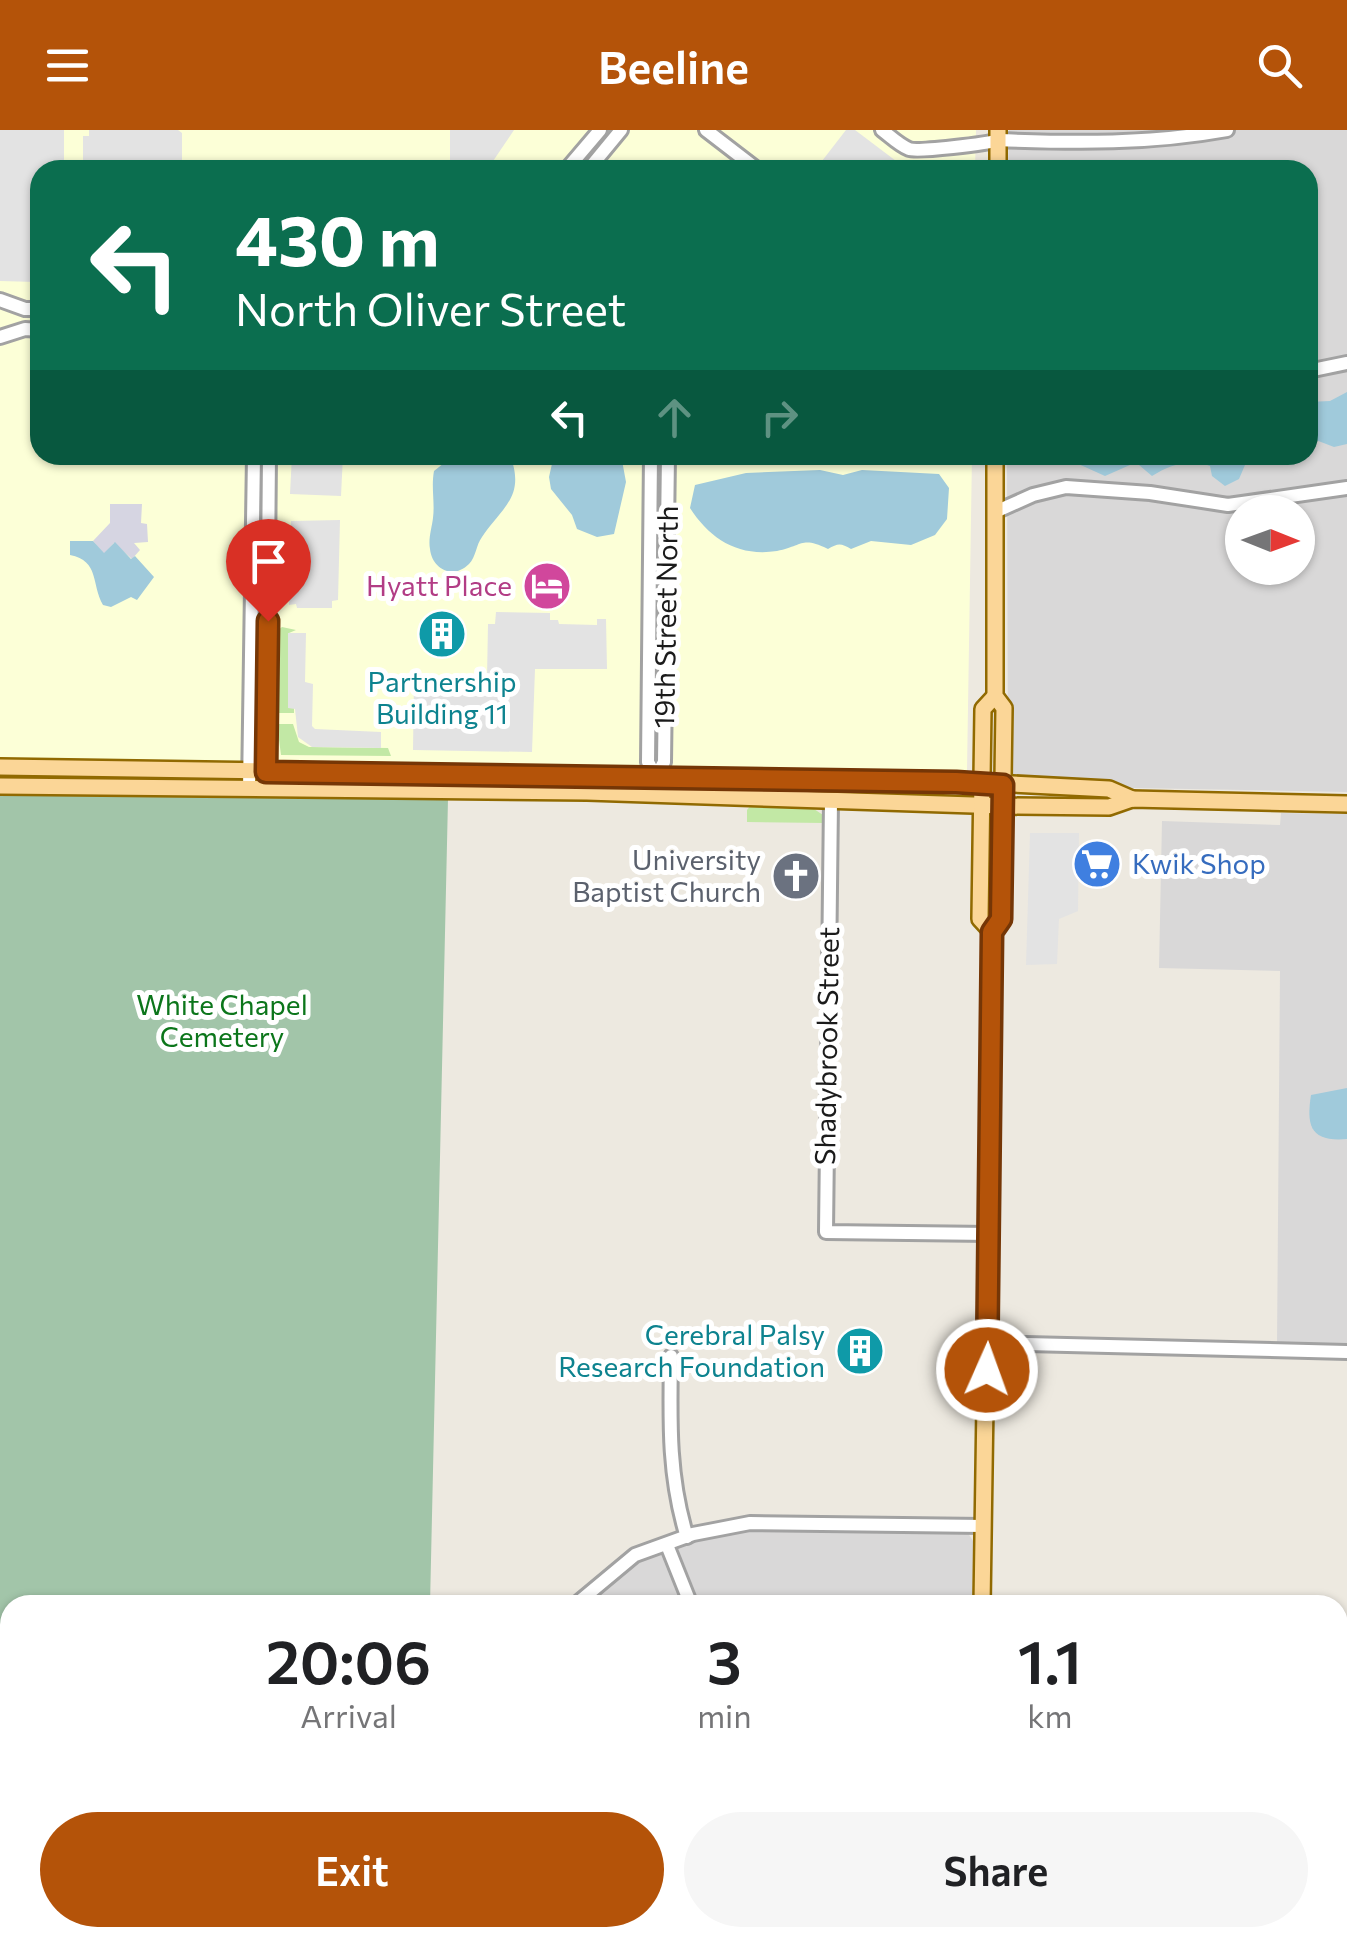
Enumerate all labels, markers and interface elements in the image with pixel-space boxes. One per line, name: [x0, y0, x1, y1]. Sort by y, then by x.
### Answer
icon: menu: [40, 38, 95, 93]
text: Beeline: [598, 38, 749, 93]
icon: search: [1252, 38, 1307, 93]
text: 430 m: [235, 195, 440, 280]
icon: left: [70, 200, 200, 330]
text: North Oliver Street: [235, 280, 626, 335]
icon: left: [542, 390, 597, 445]
icon: ahead: [647, 390, 702, 445]
icon: right: [752, 390, 807, 445]
north arrow: [1225, 495, 1315, 585]
map controls: [1225, 495, 1315, 585]
street label: 19th Street North: [646, 505, 684, 729]
pin: [226, 519, 311, 622]
icon: arrive: [241, 534, 296, 589]
hotel icon: Hyatt Place: [521, 560, 573, 612]
place label: Hyatt Place: [366, 568, 512, 602]
building icon: Partnership Building 11: [416, 608, 468, 660]
place label: Partnership Building 11: [368, 664, 516, 730]
supermarket icon: Kwik Shop: [1071, 838, 1123, 890]
place label: University Baptist Church: [572, 842, 761, 908]
place label: Kwik Shop: [1132, 846, 1266, 880]
church icon: University Baptist Church: [770, 850, 822, 902]
street label: Shadybrook Street: [807, 927, 845, 1165]
park label: White Chapel Cemetery: [136, 987, 308, 1053]
place label: Cerebral Palsy Research Foundation: [558, 1317, 825, 1383]
position arrow: [935, 1318, 1039, 1422]
building icon: Cerebral Palsy Research Foundation: [834, 1325, 886, 1377]
text: 20:06: [266, 1623, 431, 1696]
text: 3: [707, 1623, 742, 1696]
text: 1.1: [1018, 1623, 1082, 1696]
text: Arrival: [300, 1695, 397, 1735]
text: min: [697, 1695, 752, 1735]
text: km: [1027, 1695, 1072, 1735]
button: Exit: [40, 1812, 664, 1927]
button: Share: [684, 1812, 1308, 1927]

